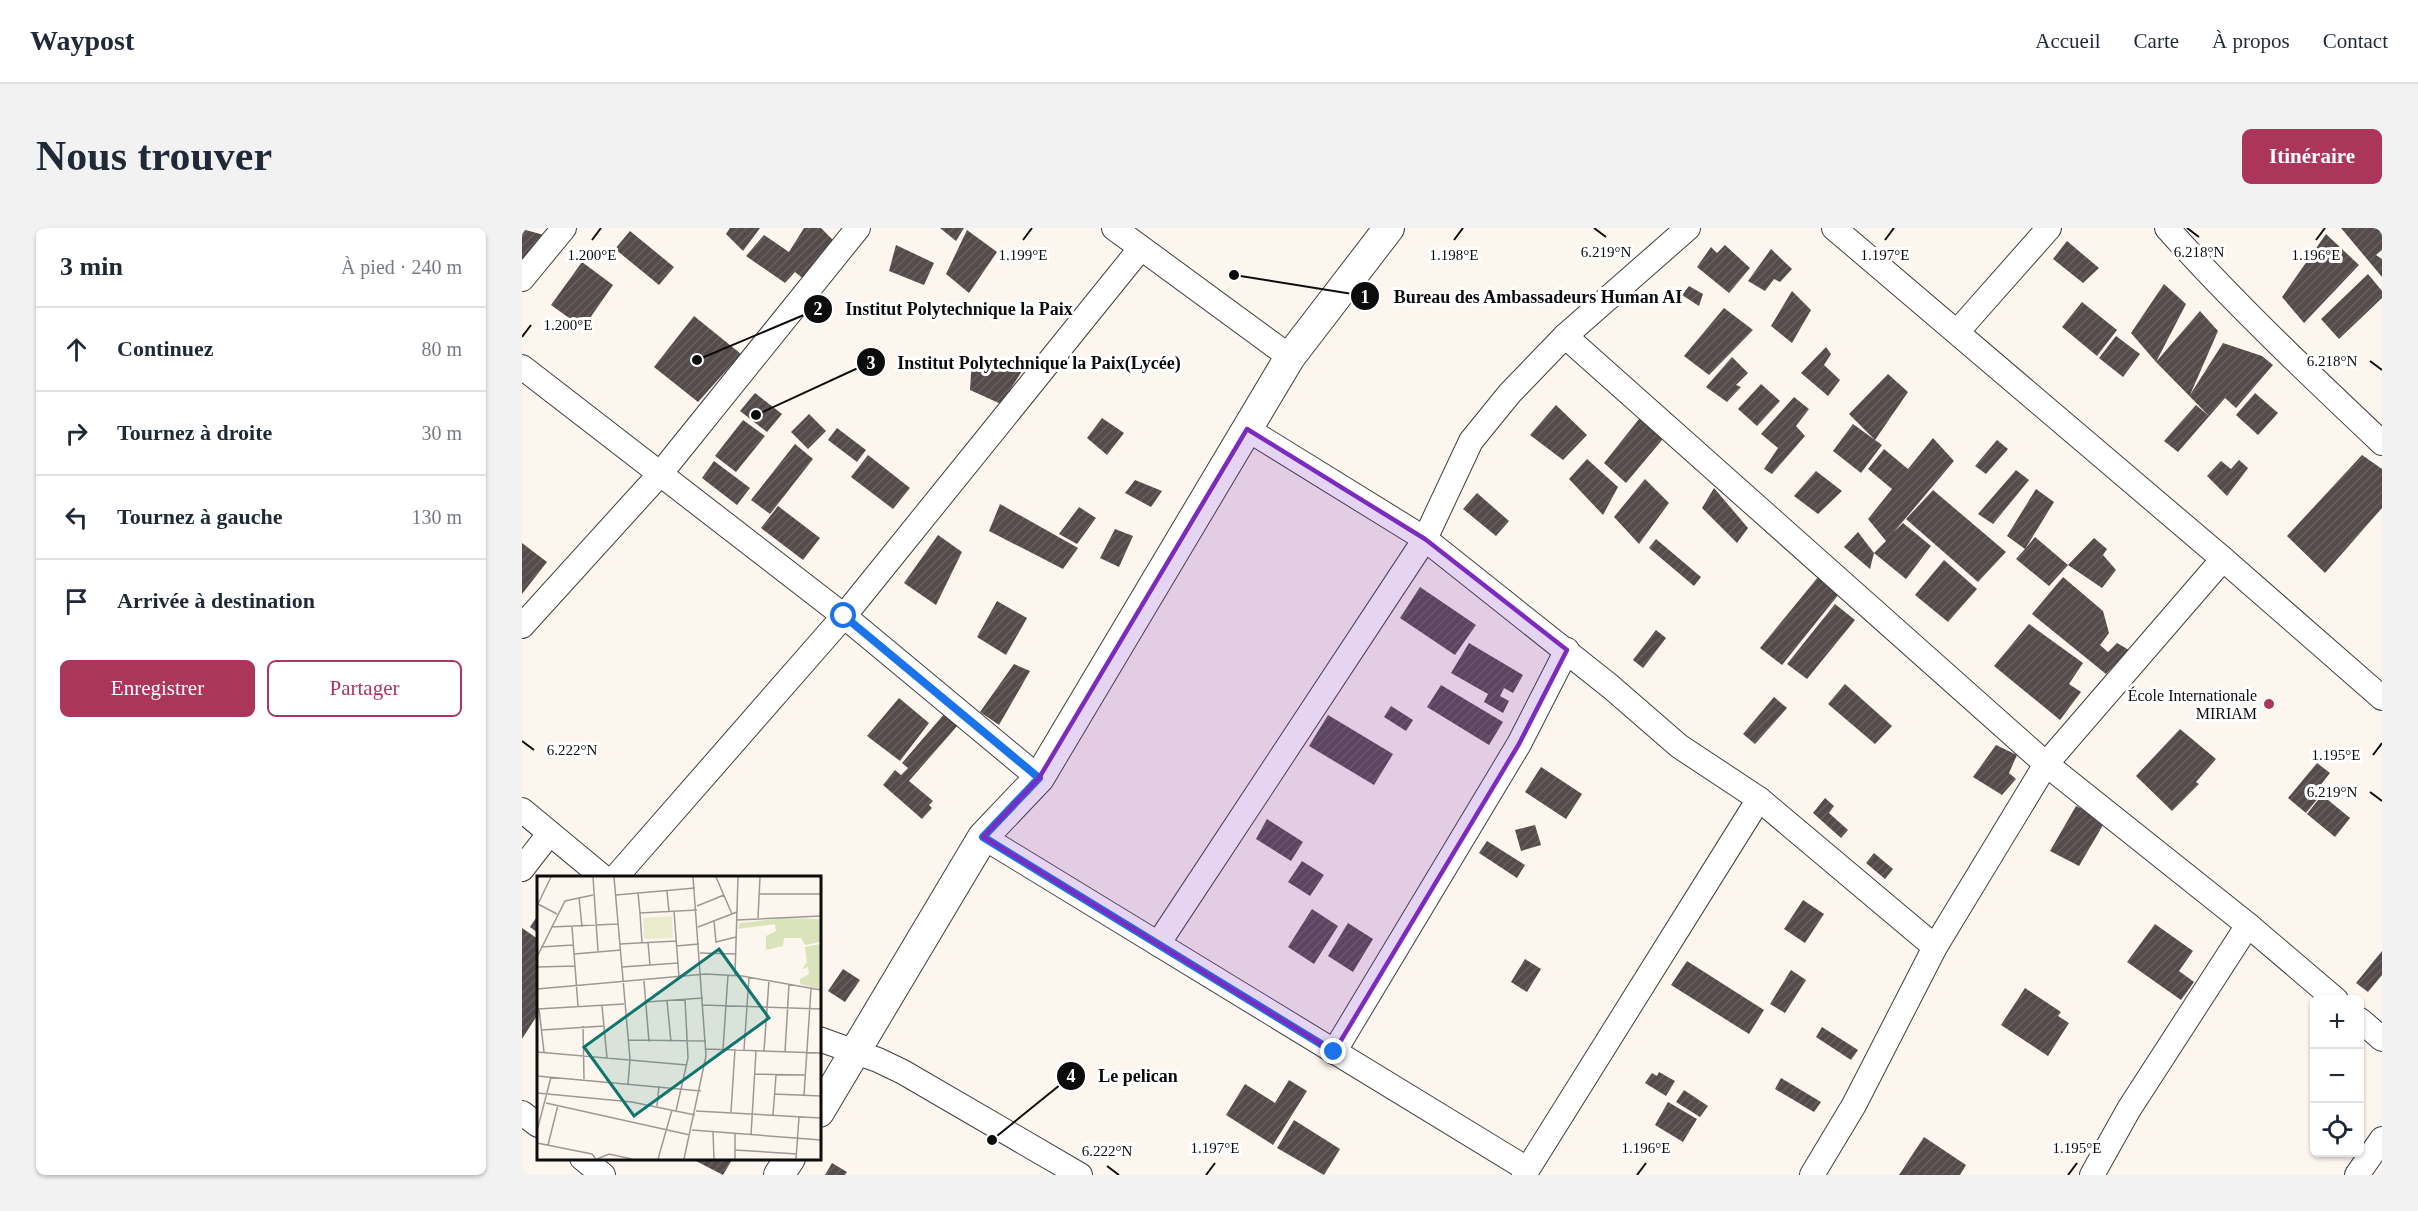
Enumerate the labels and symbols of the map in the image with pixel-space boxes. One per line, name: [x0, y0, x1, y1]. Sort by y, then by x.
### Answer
text: 6.219°N: [1581, 244, 1631, 260]
text: 6.218°N: [2174, 244, 2224, 260]
text: 1.200°E: [568, 247, 616, 263]
text: 1.199°E: [999, 247, 1047, 263]
text: 1.198°E: [1430, 247, 1478, 263]
text: 1.197°E: [1861, 247, 1909, 263]
text: 1.196°E: [2292, 247, 2340, 263]
callout: Bureau des Ambassadeurs Human AI: [1350, 278, 1695, 314]
text: 1: [1361, 287, 1370, 307]
text: Bureau des Ambassadeurs Human AI: [1394, 287, 1682, 307]
callout: Institut Polytechnique la Paix: [803, 291, 1085, 327]
text: 2: [814, 299, 823, 319]
text: Institut Polytechnique la Paix: [845, 299, 1073, 319]
text: 1.200°E: [544, 317, 592, 333]
callout: Institut Polytechnique la Paix(Lycée): [856, 344, 1193, 380]
text: 3: [867, 353, 876, 373]
text: Institut Polytechnique la Paix(Lycée): [897, 353, 1181, 374]
text: 6.218°N: [2307, 353, 2357, 369]
route start: [830, 602, 856, 628]
place label: École Internationale MIRIAM: [2128, 686, 2257, 722]
marker: École Internationale MIRIAM: [2262, 697, 2276, 711]
text: 6.222°N: [547, 742, 597, 758]
text: 1.195°E: [2312, 747, 2360, 763]
text: 6.219°N: [2307, 784, 2357, 800]
inset map: [537, 876, 820, 1160]
route end: [1320, 1038, 1346, 1064]
callout: Le pelican: [1056, 1058, 1190, 1094]
text: 4: [1067, 1066, 1076, 1086]
text: Le pelican: [1098, 1066, 1178, 1086]
text: 1.197°E: [1191, 1140, 1239, 1156]
text: 1.196°E: [1622, 1140, 1670, 1156]
text: 1.195°E: [2053, 1140, 2101, 1156]
text: 6.222°N: [1082, 1143, 1132, 1159]

